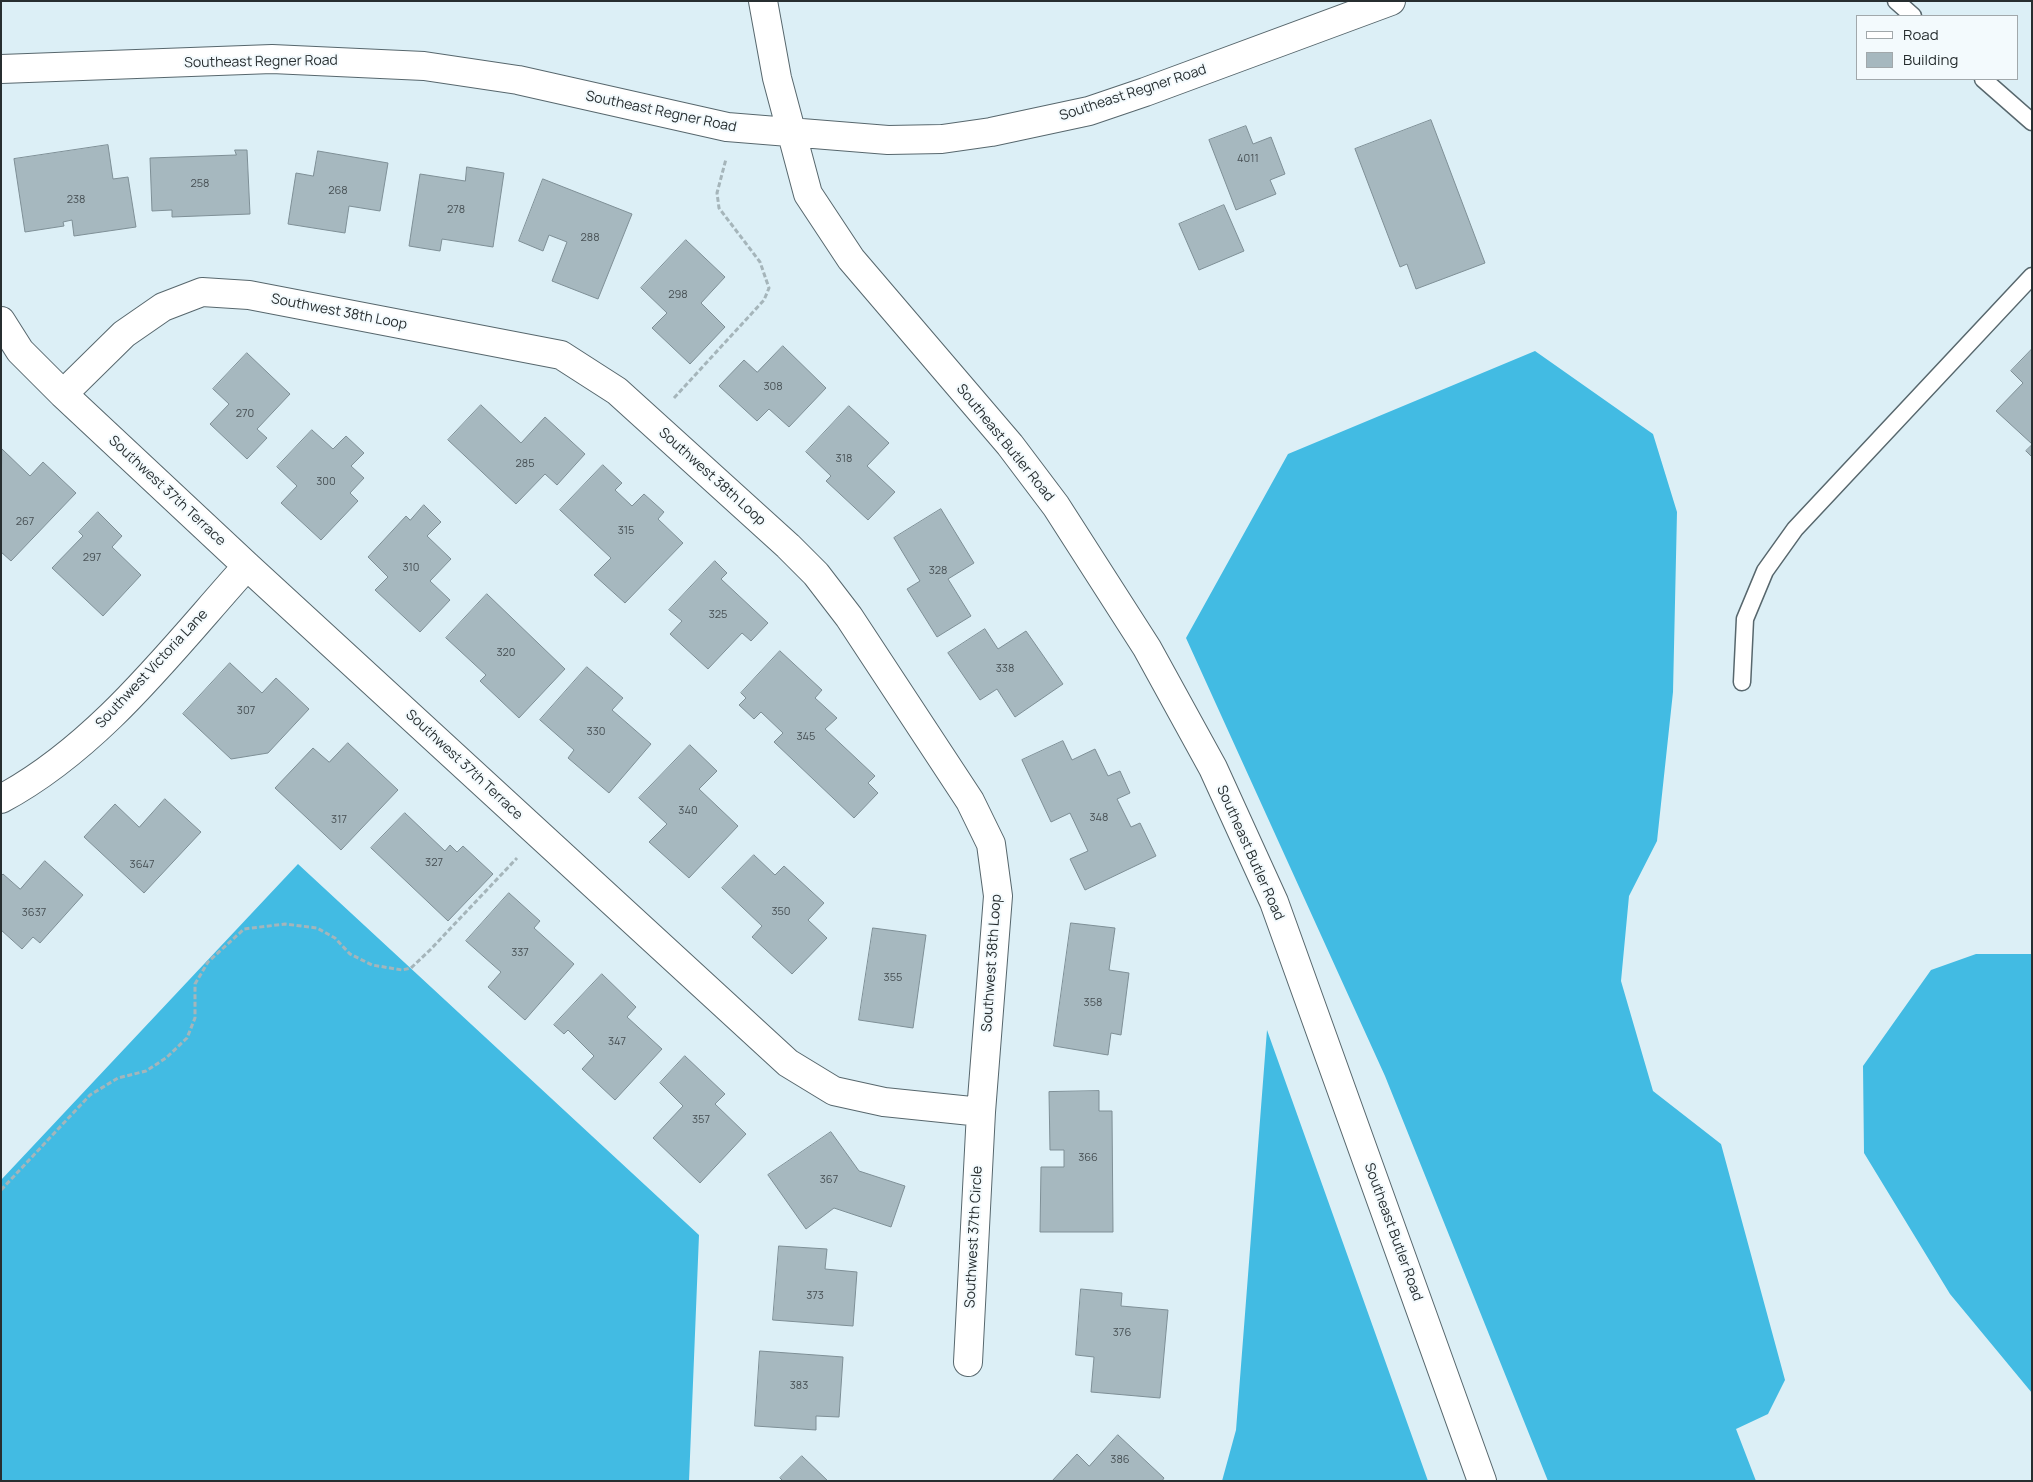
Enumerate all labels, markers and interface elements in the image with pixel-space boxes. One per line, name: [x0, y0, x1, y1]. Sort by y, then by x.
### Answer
legend: [1856, 15, 2018, 80]
text: Road: [1903, 24, 1939, 45]
text: Building: [1903, 49, 1958, 70]
street label: Southeast Regner Road: [184, 52, 338, 72]
street label: Southeast Regner Road: [1057, 61, 1209, 125]
street label: Southeast Regner Road: [584, 88, 738, 136]
house number: 4011: [1237, 152, 1259, 166]
house number: 258: [190, 177, 210, 191]
house number: 268: [328, 184, 348, 198]
house number: 238: [67, 193, 85, 207]
house number: 278: [447, 203, 465, 217]
house number: 288: [580, 231, 600, 245]
house number: 298: [668, 288, 688, 302]
street label: Southwest 38th Loop: [270, 291, 408, 333]
house number: 308: [763, 380, 783, 394]
street label: Southeast Butler Road: [953, 381, 1057, 505]
house number: 270: [236, 407, 254, 421]
street label: Southwest 38th Loop: [655, 425, 769, 529]
street label: Southwest 37th Terrace: [105, 432, 229, 550]
house number: 318: [836, 452, 852, 466]
house number: 285: [515, 457, 535, 471]
house number: 300: [316, 475, 336, 489]
house number: 267: [16, 515, 34, 529]
house number: 315: [618, 524, 634, 538]
house number: 297: [83, 551, 101, 565]
house number: 310: [402, 561, 420, 575]
house number: 328: [929, 564, 947, 578]
street label: Southwest Victoria Lane: [92, 606, 212, 732]
house number: 325: [709, 608, 727, 622]
house number: 320: [496, 646, 516, 660]
house number: 338: [996, 662, 1014, 676]
house number: 307: [237, 704, 255, 718]
street label: Southwest 37th Terrace: [402, 706, 526, 824]
house number: 330: [587, 725, 605, 739]
house number: 345: [797, 730, 815, 744]
street label: Southeast Butler Road: [1213, 783, 1287, 923]
house number: 340: [678, 804, 698, 818]
house number: 348: [1090, 811, 1108, 825]
house number: 317: [331, 813, 347, 827]
house number: 327: [425, 856, 443, 870]
house number: 3647: [130, 858, 154, 872]
street label: Southwest 38th Loop: [979, 894, 1005, 1032]
house number: 350: [771, 905, 791, 919]
house number: 3637: [22, 906, 46, 920]
house number: 337: [511, 946, 529, 960]
house number: 355: [884, 971, 902, 985]
house number: 358: [1084, 996, 1102, 1010]
house number: 347: [608, 1035, 626, 1049]
house number: 357: [692, 1113, 710, 1127]
house number: 366: [1078, 1151, 1098, 1165]
street label: Southeast Butler Road: [1360, 1161, 1426, 1303]
street label: Southwest 37th Circle: [962, 1166, 986, 1308]
house number: 367: [820, 1173, 838, 1187]
house number: 373: [806, 1289, 824, 1303]
house number: 376: [1113, 1326, 1131, 1340]
house number: 383: [790, 1379, 808, 1393]
house number: 386: [1110, 1453, 1130, 1467]

